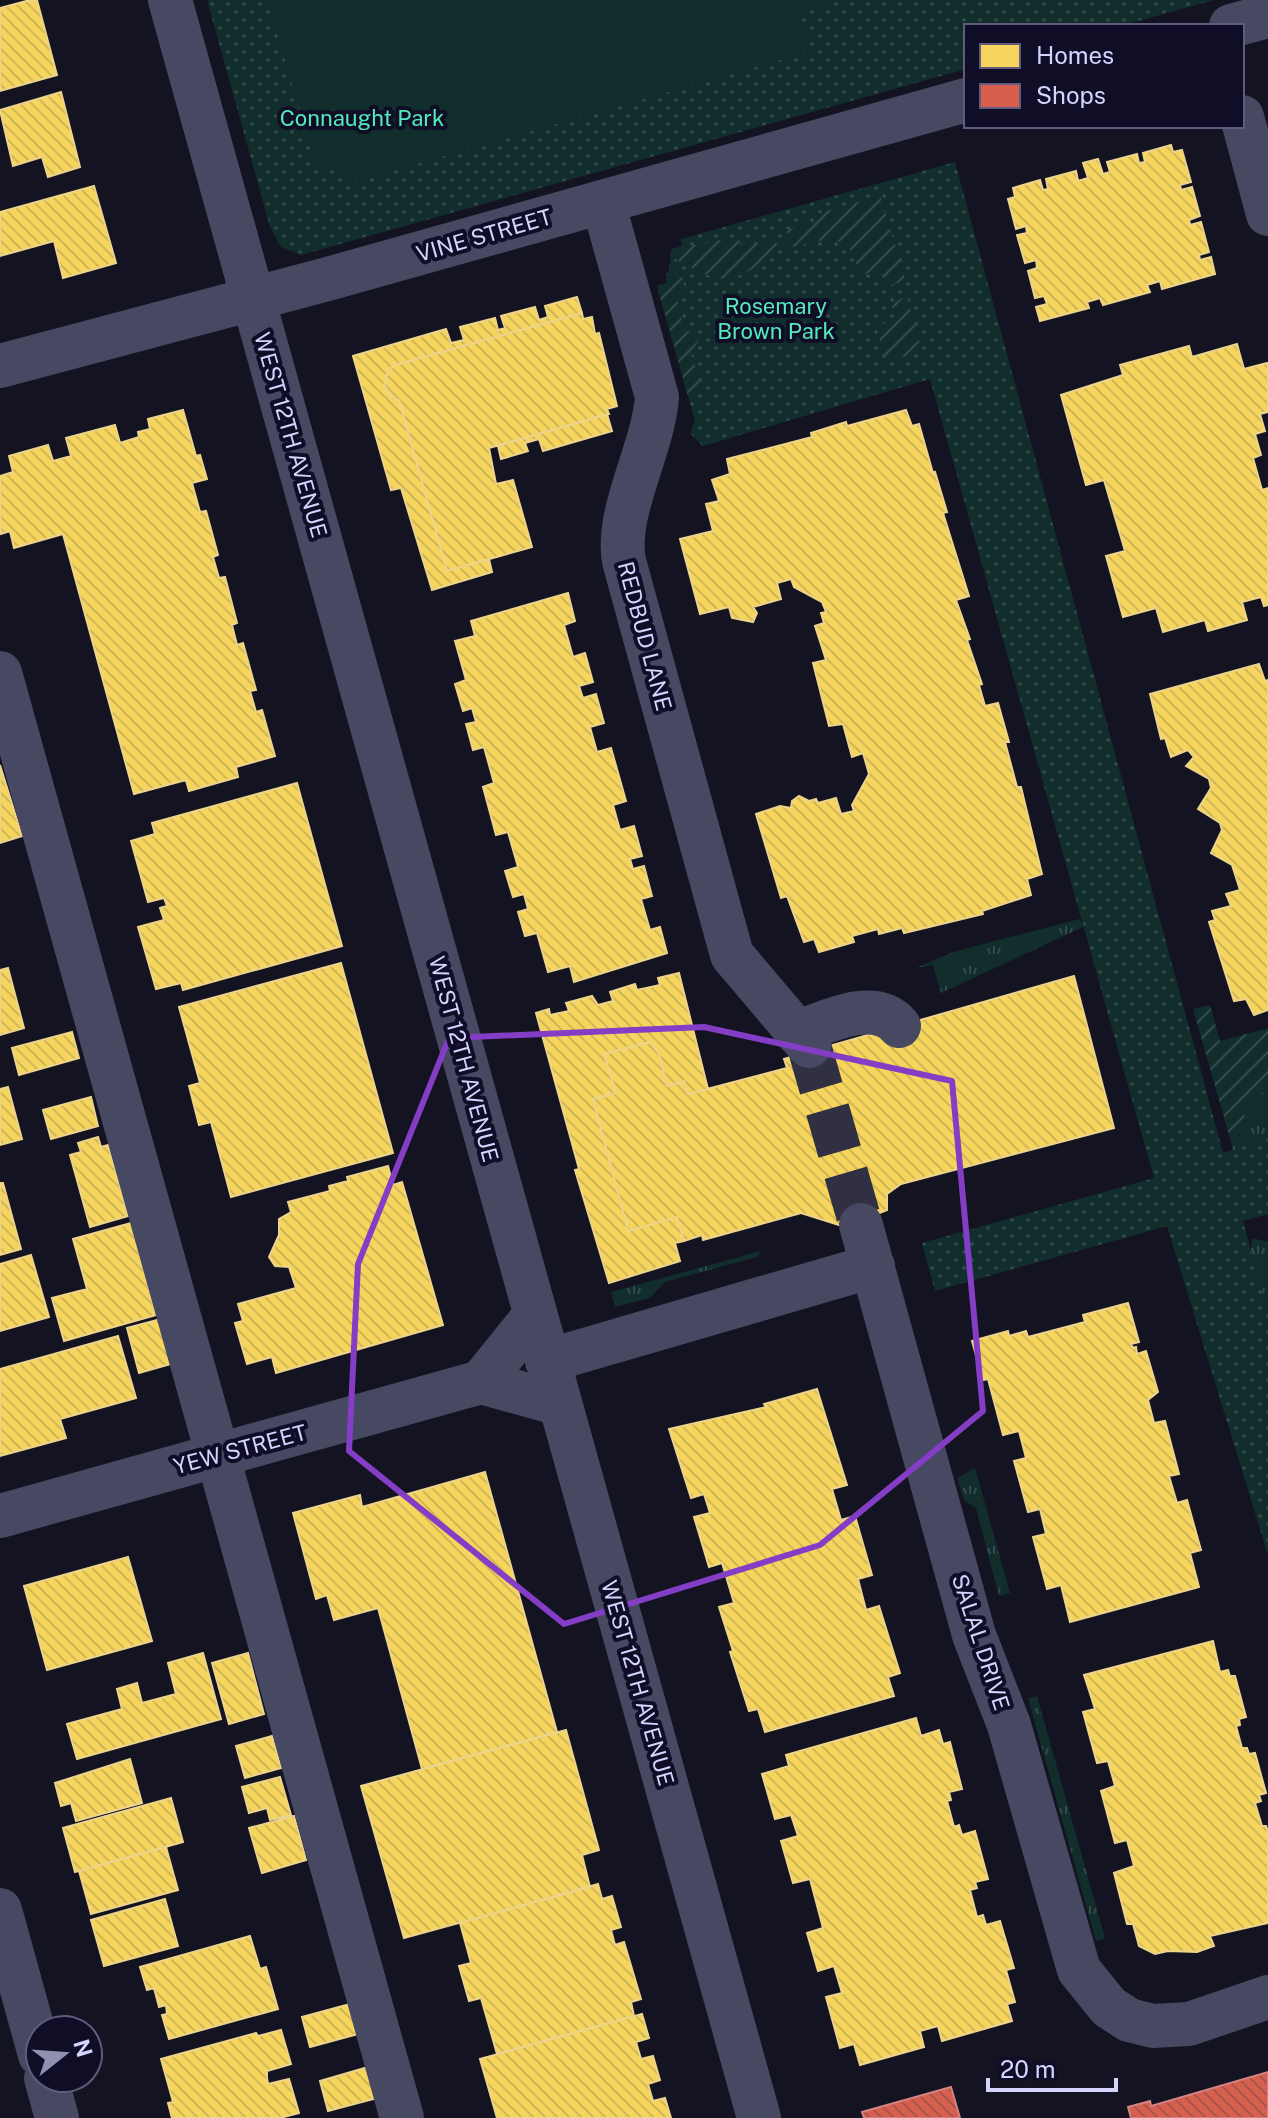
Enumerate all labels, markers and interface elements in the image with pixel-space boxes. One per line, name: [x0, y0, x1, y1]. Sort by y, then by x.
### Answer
legend: [964, 24, 1244, 128]
text: Homes: [1036, 41, 1114, 69]
text: Shops: [1036, 81, 1106, 109]
park label: Connaught Park: [280, 105, 444, 131]
street label: VINE STREET: [413, 203, 555, 267]
park label: Rosemary Brown Park: [717, 293, 835, 344]
street label: WEST 12TH AVENUE: [249, 330, 333, 540]
street label: REDBUD LANE: [613, 558, 677, 714]
street label: WEST 12TH AVENUE: [424, 953, 504, 1165]
street label: YEW STREET: [171, 1419, 309, 1479]
street label: SALAL DRIVE: [947, 1571, 1015, 1713]
street label: WEST 12TH AVENUE: [596, 1578, 680, 1788]
north arrow: [24, 2014, 104, 2094]
text: N: [68, 2036, 98, 2060]
scale bar: [988, 2042, 1116, 2092]
text: 20 m: [1000, 2055, 1056, 2083]

